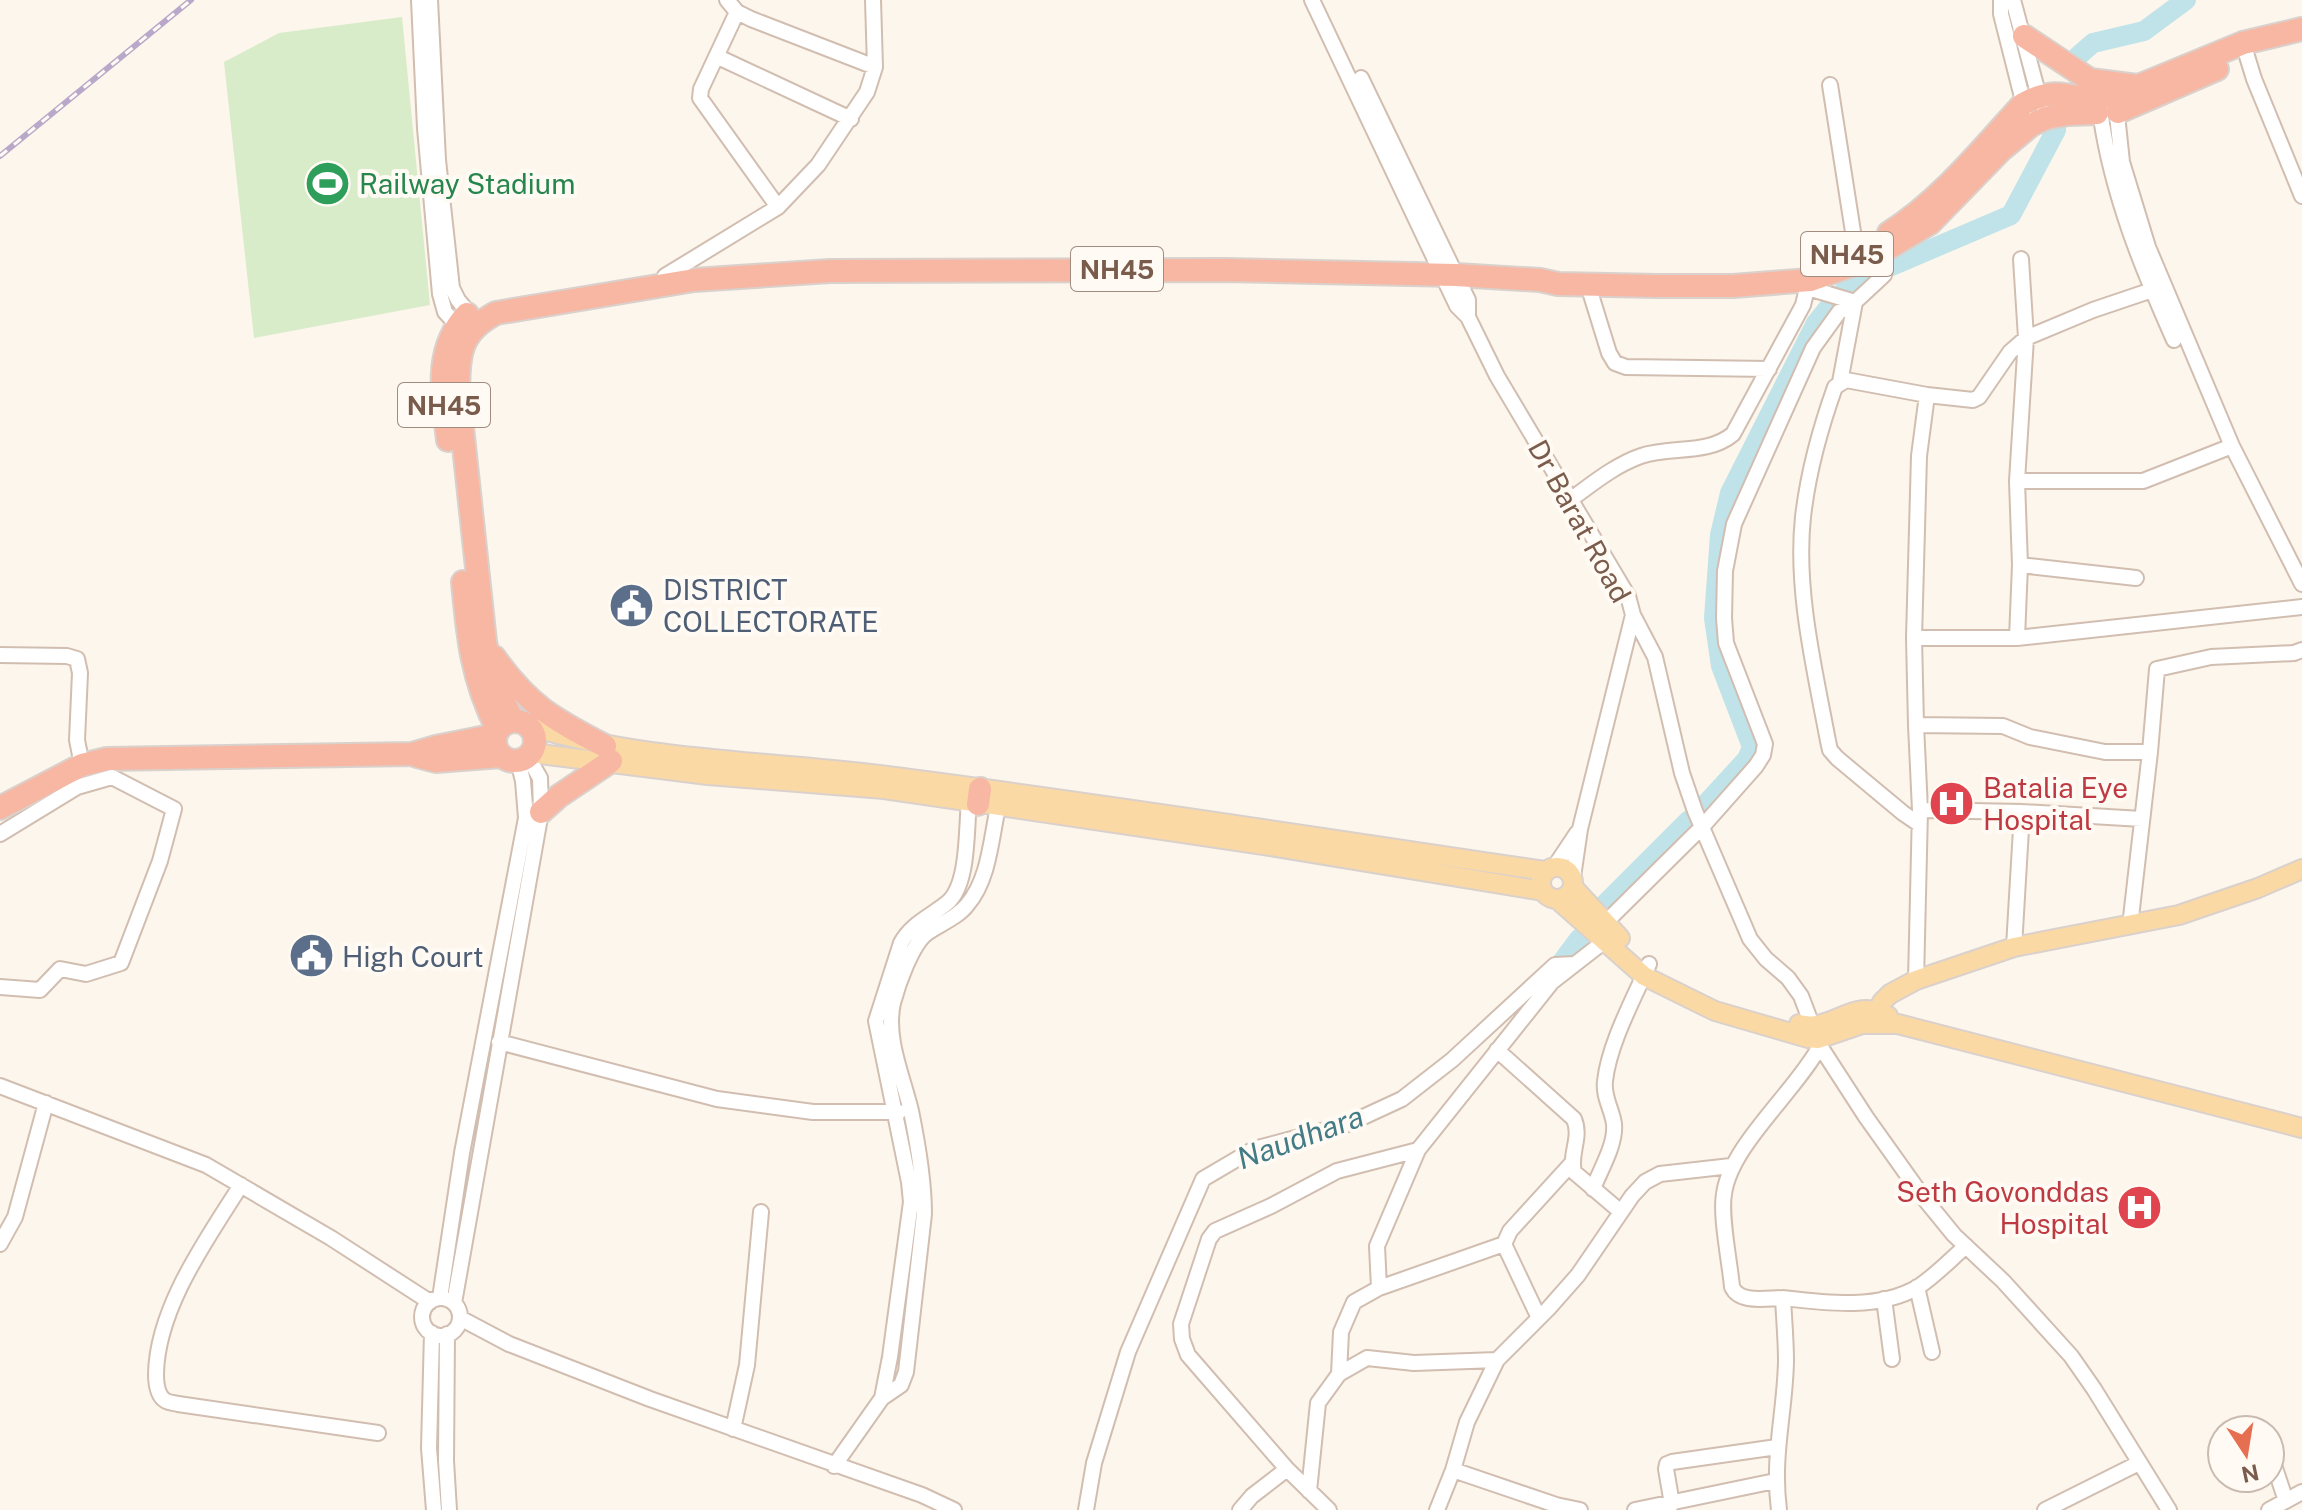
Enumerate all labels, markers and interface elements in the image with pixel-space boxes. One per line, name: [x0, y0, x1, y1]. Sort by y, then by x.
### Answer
sports icon: Railway Stadium: [304, 159, 352, 207]
place label: Railway Stadium: [359, 167, 575, 200]
road number: NH45: [1801, 232, 1893, 276]
road number: NH45: [1071, 247, 1163, 291]
road number: NH45: [398, 383, 490, 427]
street label: Dr Barat Road: [1522, 434, 1638, 608]
place label: DISTRICT COLLECTORATE: [663, 573, 879, 638]
public building icon: DISTRICT COLLECTORATE: [608, 581, 656, 629]
place label: Batalia Eye Hospital: [1983, 771, 2128, 836]
hospital icon: Batalia Eye Hospital: [1928, 779, 1976, 827]
public building icon: High Court: [287, 932, 335, 980]
place label: High Court: [342, 940, 484, 973]
water label: Naudhara: [1232, 1098, 1368, 1176]
place label: Seth Govonddas Hospital: [1896, 1175, 2109, 1240]
hospital icon: Seth Govonddas Hospital: [2116, 1183, 2164, 1231]
north arrow: [2206, 1414, 2286, 1494]
text: N: [2239, 1459, 2261, 1488]

